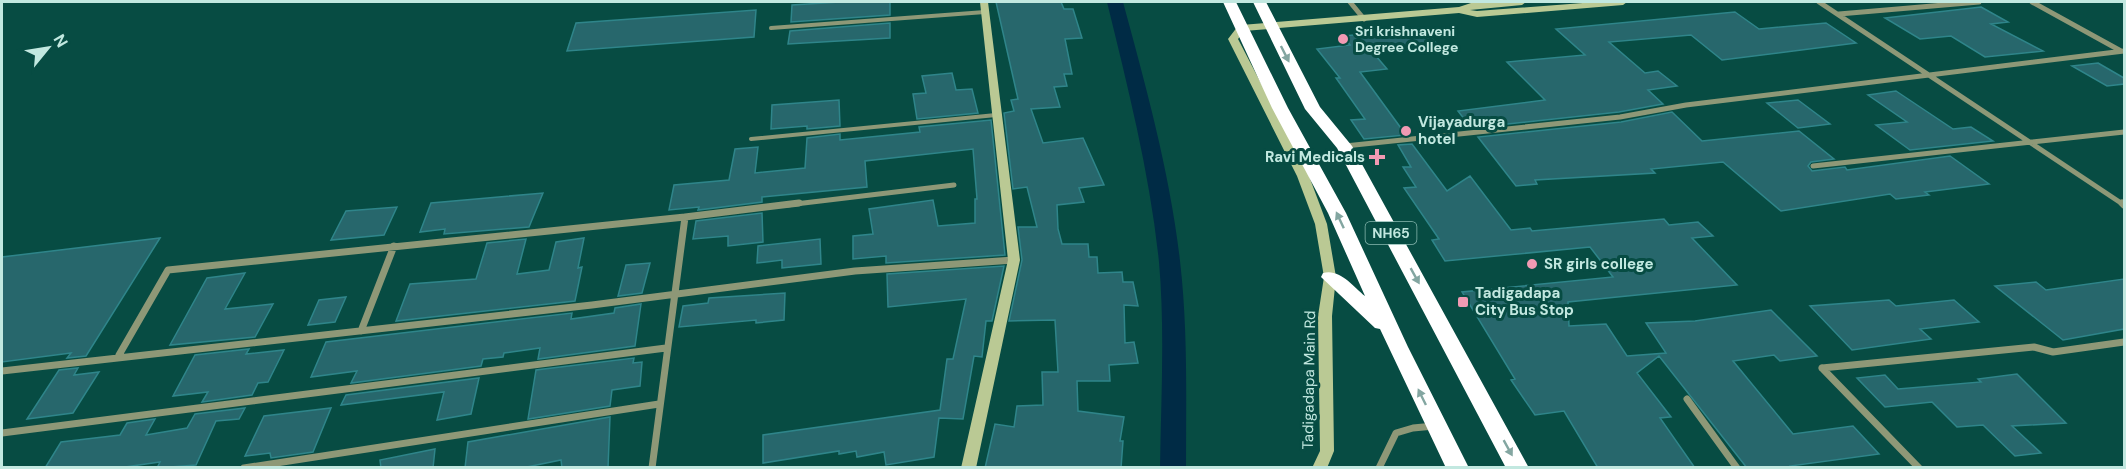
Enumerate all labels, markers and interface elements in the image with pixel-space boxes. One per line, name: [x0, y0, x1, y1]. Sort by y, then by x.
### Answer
north arrow: [18, 18, 78, 78]
place label: Sri krishnaveni Degree College: [1355, 22, 1458, 56]
text: N: [49, 30, 73, 51]
marker: Sri krishnaveni Degree College: [1336, 32, 1350, 46]
one-way arrow: [1280, 46, 1290, 63]
place label: Vijayadurga hotel: [1418, 112, 1505, 149]
marker: Vijayadurga hotel: [1399, 124, 1413, 138]
place label: Ravi Medicals: [1265, 147, 1365, 167]
marker: Ravi Medicals: [1370, 150, 1384, 164]
one-way arrow: [1335, 211, 1344, 228]
road number: NH65: [1366, 222, 1416, 244]
place label: SR girls college: [1544, 254, 1654, 274]
marker: SR girls college: [1525, 257, 1539, 271]
one-way arrow: [1409, 268, 1419, 285]
place label: Tadigadapa City Bus Stop: [1475, 283, 1574, 320]
marker: Tadigadapa City Bus Stop: [1456, 295, 1470, 309]
street label: Tadigadapa Main Rd: [1298, 310, 1320, 450]
one-way arrow: [1418, 388, 1427, 405]
one-way arrow: [1503, 439, 1513, 456]

